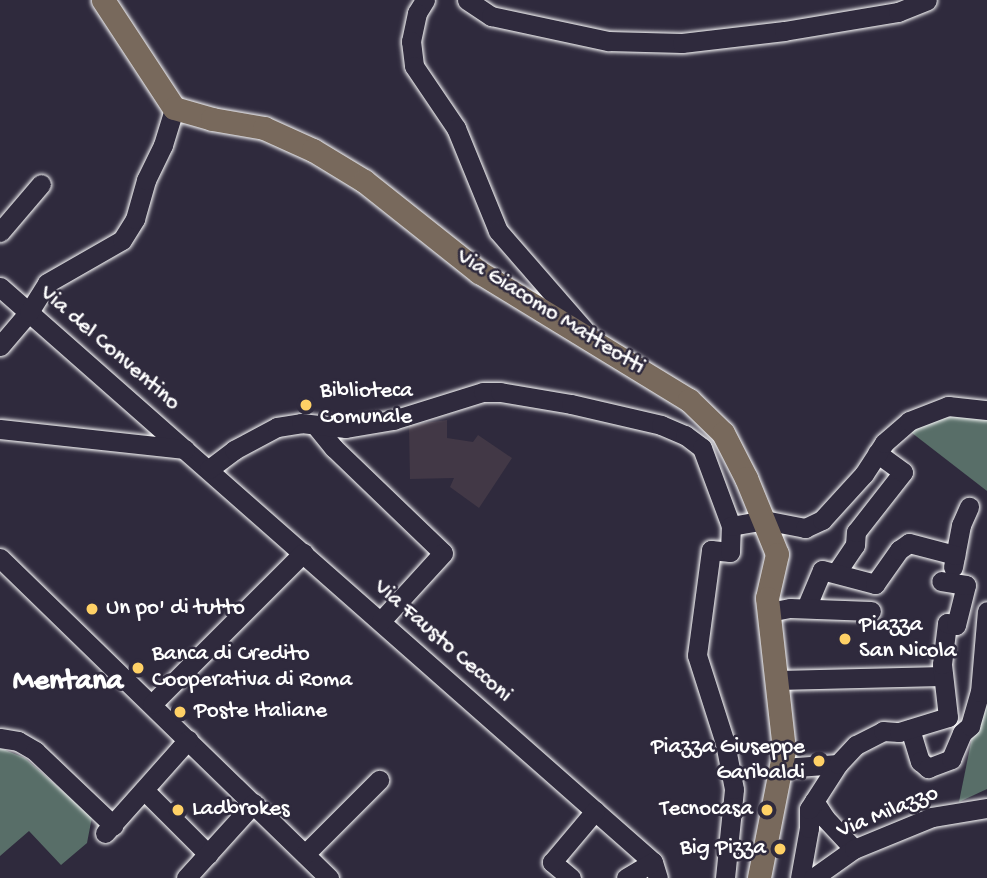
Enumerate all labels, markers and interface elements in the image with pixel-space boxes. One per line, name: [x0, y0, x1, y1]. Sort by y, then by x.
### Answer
street label: Via Giacomo Matteotti: [451, 244, 649, 382]
street label: Via del Conventino: [33, 280, 185, 418]
place label: Biblioteca Comunale: [320, 378, 413, 432]
marker: Biblioteca Comunale: [298, 397, 314, 413]
street label: Via Fausto Cecconi: [367, 574, 517, 710]
place label: Un po' di tutto: [106, 595, 245, 623]
marker: Un po' di tutto: [84, 601, 100, 617]
place label: Piazza San Nicola: [859, 612, 956, 666]
marker: Piazza San Nicola: [837, 631, 853, 647]
place label: Banca di Credito Cooperativa di Roma: [152, 641, 352, 695]
marker: Banca di Credito Cooperativa di Roma: [130, 660, 146, 676]
district label: Mentana: [13, 665, 123, 701]
place label: Poste Italiane: [194, 698, 327, 726]
marker: Poste Italiane: [172, 704, 188, 720]
place label: Piazza Giuseppe Garibaldi: [651, 734, 805, 788]
marker: Piazza Giuseppe Garibaldi: [811, 753, 827, 769]
street label: Via Milazzo: [833, 780, 943, 846]
place label: Ladbrokes: [192, 796, 289, 824]
place label: Tecnocasa: [660, 796, 753, 824]
marker: Ladbrokes: [170, 802, 186, 818]
marker: Tecnocasa: [759, 802, 775, 818]
place label: Big Pizza: [680, 835, 766, 863]
marker: Big Pizza: [772, 841, 788, 857]

